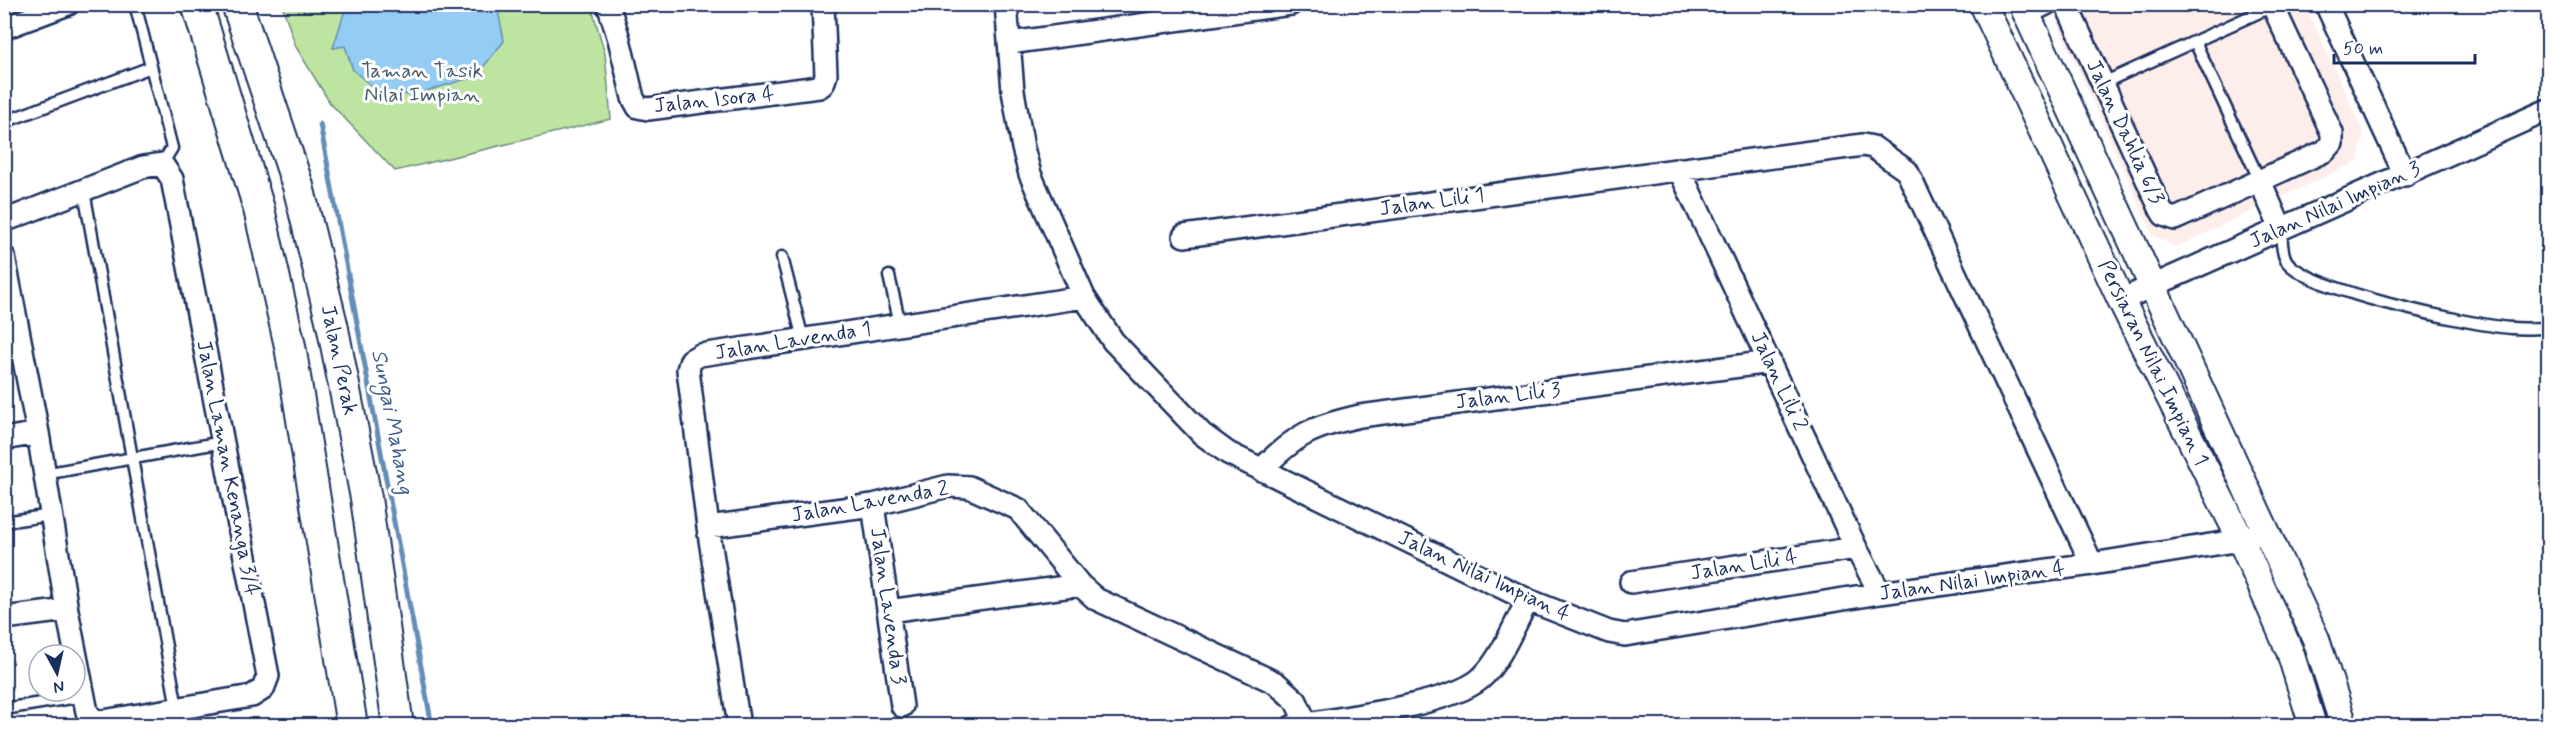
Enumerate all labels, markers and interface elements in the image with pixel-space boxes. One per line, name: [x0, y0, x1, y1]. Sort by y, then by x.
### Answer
scale bar: [2334, 27, 2475, 65]
text: 50 m: [2343, 37, 2383, 61]
street label: Jalan Dahlia 6/3: [2079, 55, 2171, 209]
park label: Taman Tasik Nilai Impian: [361, 57, 483, 109]
street label: Jalan Isora 4: [652, 80, 776, 120]
street label: Jalan Nilai Impian 3: [2245, 154, 2425, 255]
street label: Jalan Lili 1: [1378, 181, 1486, 223]
street label: Persiaran Nilai Impian 1: [2091, 256, 2215, 470]
street label: Jalan Perak: [314, 302, 364, 418]
street label: Jalan Lavenda 1: [713, 315, 873, 367]
street label: Jalan Lili 2: [1744, 327, 1814, 435]
street label: Jalan Laman Kenanga 3/4: [189, 338, 267, 598]
water label: Sungai Mahang: [362, 347, 420, 498]
street label: Jalan Lili 3: [1454, 376, 1563, 416]
street label: Jalan Lavenda 2: [789, 474, 951, 530]
street label: Jalan Nilai Impian 4: [1393, 524, 1575, 628]
street label: Jalan Lavenda 3: [863, 526, 913, 687]
street label: Jalan Lili 4: [1688, 543, 1800, 587]
street label: Jalan Nilai Impian 4: [1877, 554, 2067, 608]
north arrow: [27, 643, 87, 703]
text: N: [52, 675, 66, 698]

